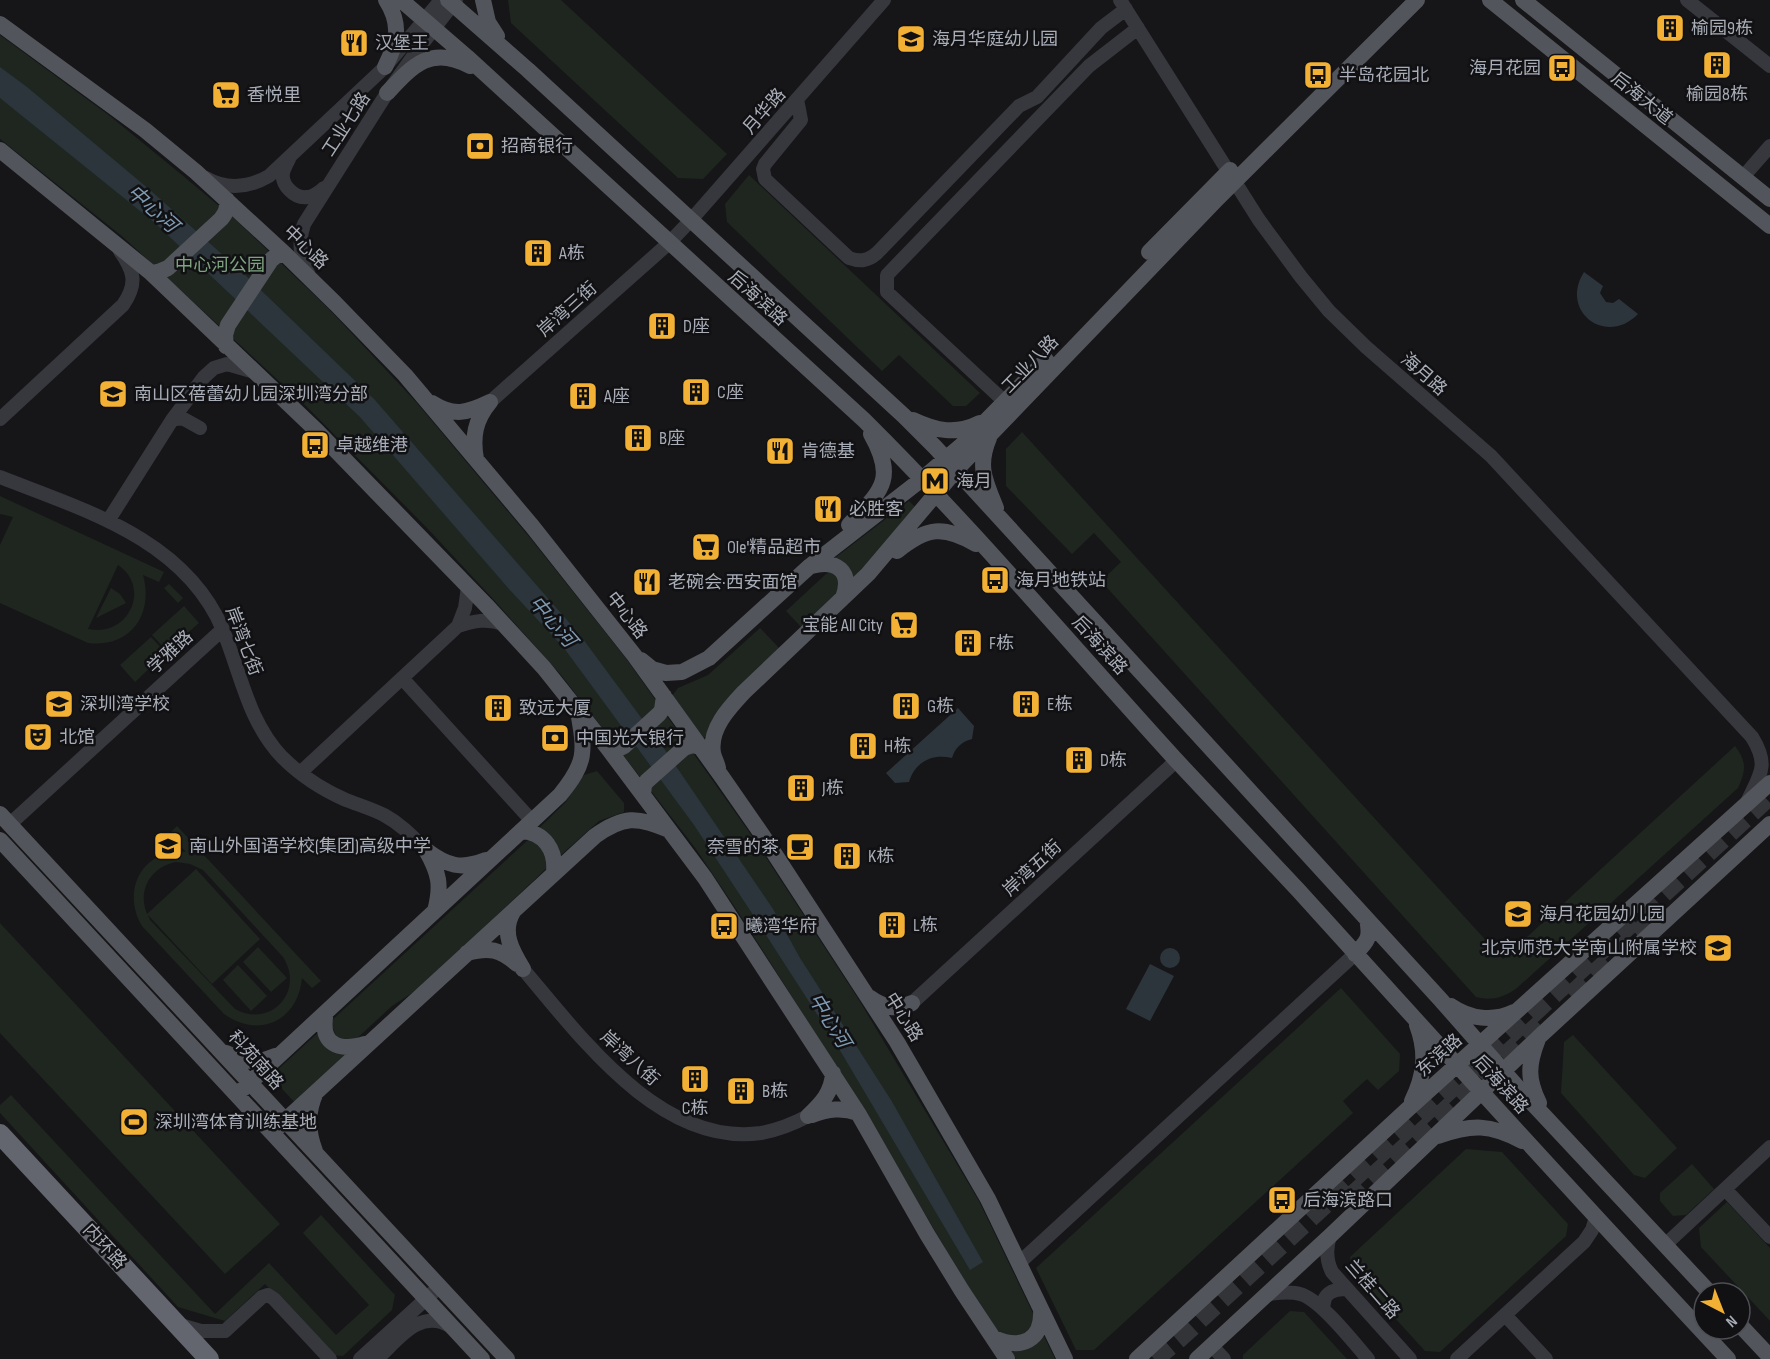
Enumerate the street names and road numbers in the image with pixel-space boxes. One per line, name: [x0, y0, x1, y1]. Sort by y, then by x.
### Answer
street label: 后海大道: [1607, 68, 1676, 129]
street label: 月华路: [739, 84, 790, 139]
street label: 工业七路: [318, 88, 375, 160]
street label: 中心路: [279, 221, 332, 274]
street label: 后海滨路: [724, 266, 791, 330]
street label: 岸湾三街: [534, 277, 601, 341]
street label: 工业八路: [998, 331, 1063, 398]
street label: 海月路: [1396, 349, 1451, 400]
street label: 中心路: [602, 588, 652, 643]
street label: 岸湾七街: [221, 604, 266, 679]
street label: 后海滨路: [1068, 612, 1132, 679]
street label: 学雅路: [143, 626, 197, 678]
street label: 岸湾五街: [999, 836, 1066, 901]
street label: 中心路: [880, 989, 927, 1046]
street label: 岸湾八街: [596, 1026, 663, 1090]
street label: 科苑南路: [224, 1027, 288, 1094]
street label: 东滨路: [1412, 1030, 1466, 1081]
street label: 后海滨路: [1469, 1051, 1533, 1118]
street label: 内环路: [79, 1219, 131, 1273]
street label: 兰桂二路: [1341, 1255, 1404, 1323]

